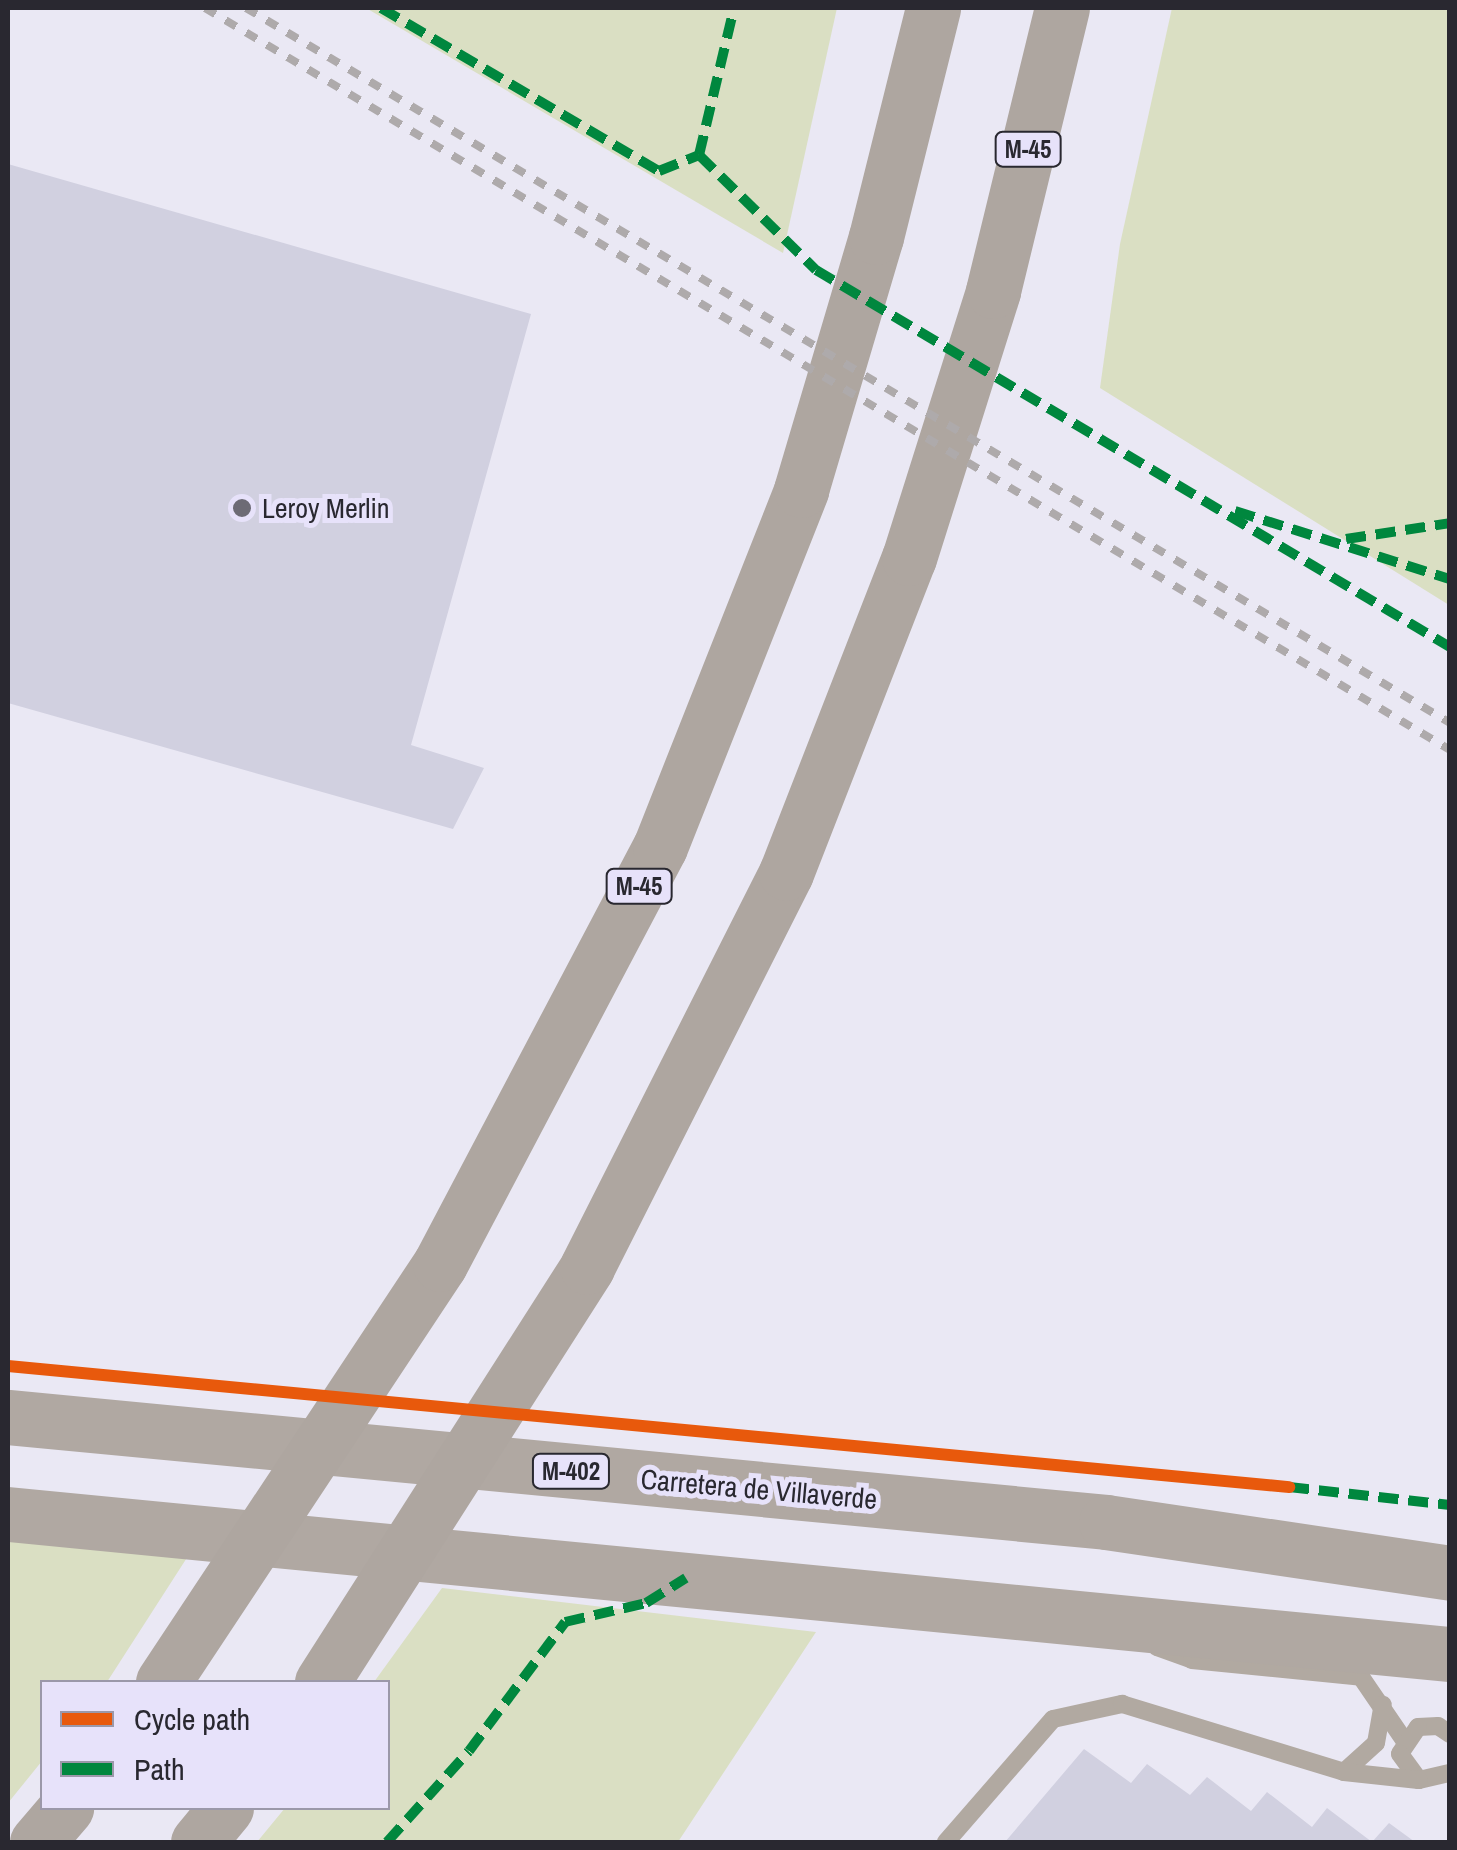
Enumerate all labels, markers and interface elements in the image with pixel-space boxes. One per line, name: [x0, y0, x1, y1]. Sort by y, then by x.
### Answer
road number: M-45: [993, 129, 1063, 169]
place label: Leroy Merlin: [262, 491, 390, 525]
marker: Leroy Merlin: [231, 497, 253, 519]
road number: M-45: [604, 866, 674, 906]
road number: M-402: [531, 1451, 611, 1491]
street label: Carretera de Villaverde: [640, 1462, 878, 1516]
legend: [40, 1680, 390, 1810]
text: Cycle path: [134, 1699, 250, 1739]
text: Path: [134, 1749, 185, 1789]

